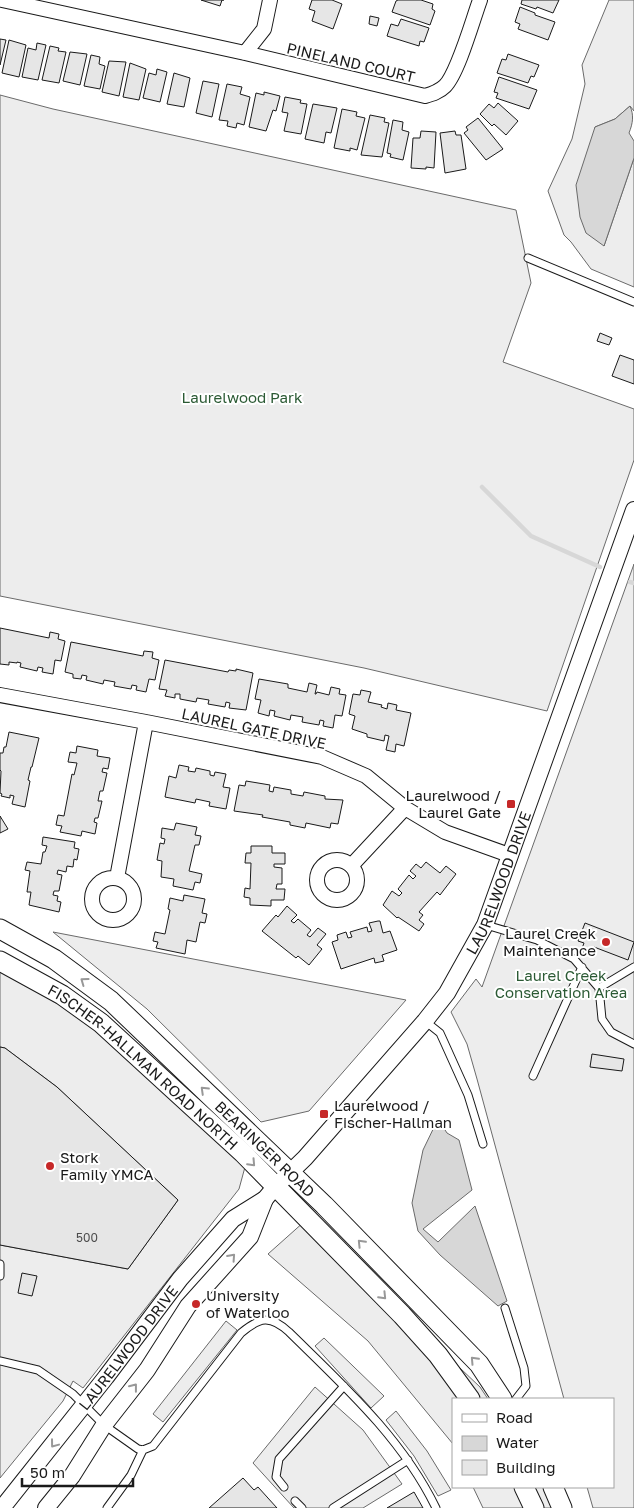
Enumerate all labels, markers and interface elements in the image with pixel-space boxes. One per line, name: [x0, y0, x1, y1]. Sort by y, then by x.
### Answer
street label: PINELAND COURT: [285, 38, 417, 86]
park label: Laurelwood Park: [182, 388, 303, 406]
street label: LAUREL GATE DRIVE: [180, 704, 328, 752]
place label: Laurelwood / Laurel Gate: [406, 786, 501, 821]
marker: Laurelwood / Laurel Gate: [505, 798, 517, 810]
street label: LAURELWOOD DRIVE: [462, 809, 534, 957]
place label: Laurel Creek Maintenance: [503, 924, 597, 959]
marker: Laurel Creek Maintenance: [600, 936, 612, 948]
park label: Laurel Creek Conservation Area: [495, 966, 627, 1001]
one-way arrow: [80, 978, 90, 987]
street label: FISCHER-HALLMAN ROAD NORTH: [45, 980, 242, 1153]
one-way arrow: [201, 1087, 210, 1096]
place label: Laurelwood / Fischer-Hallman: [334, 1096, 452, 1131]
street label: BEARINGER ROAD: [212, 1097, 319, 1200]
marker: Laurelwood / Fischer-Hallman: [318, 1108, 330, 1120]
place label: Stork Family YMCA: [60, 1148, 154, 1183]
one-way arrow: [246, 1158, 255, 1167]
marker: Stork Family YMCA: [44, 1160, 56, 1172]
house number: 500: [76, 1230, 98, 1245]
one-way arrow: [358, 1240, 367, 1249]
one-way arrow: [226, 1254, 235, 1263]
street label: LAURELWOOD DRIVE: [75, 1282, 181, 1413]
place label: University of Waterloo: [206, 1286, 289, 1321]
one-way arrow: [377, 1290, 386, 1299]
marker: University of Waterloo: [190, 1298, 202, 1310]
one-way arrow: [471, 1356, 480, 1365]
one-way arrow: [129, 1383, 138, 1392]
legend: [452, 1398, 614, 1488]
text: Road: [496, 1408, 533, 1426]
text: Water: [496, 1433, 539, 1451]
one-way arrow: [51, 1438, 60, 1448]
scale bar: [22, 1456, 134, 1488]
text: Building: [496, 1458, 556, 1476]
text: 50 m: [30, 1463, 65, 1481]

